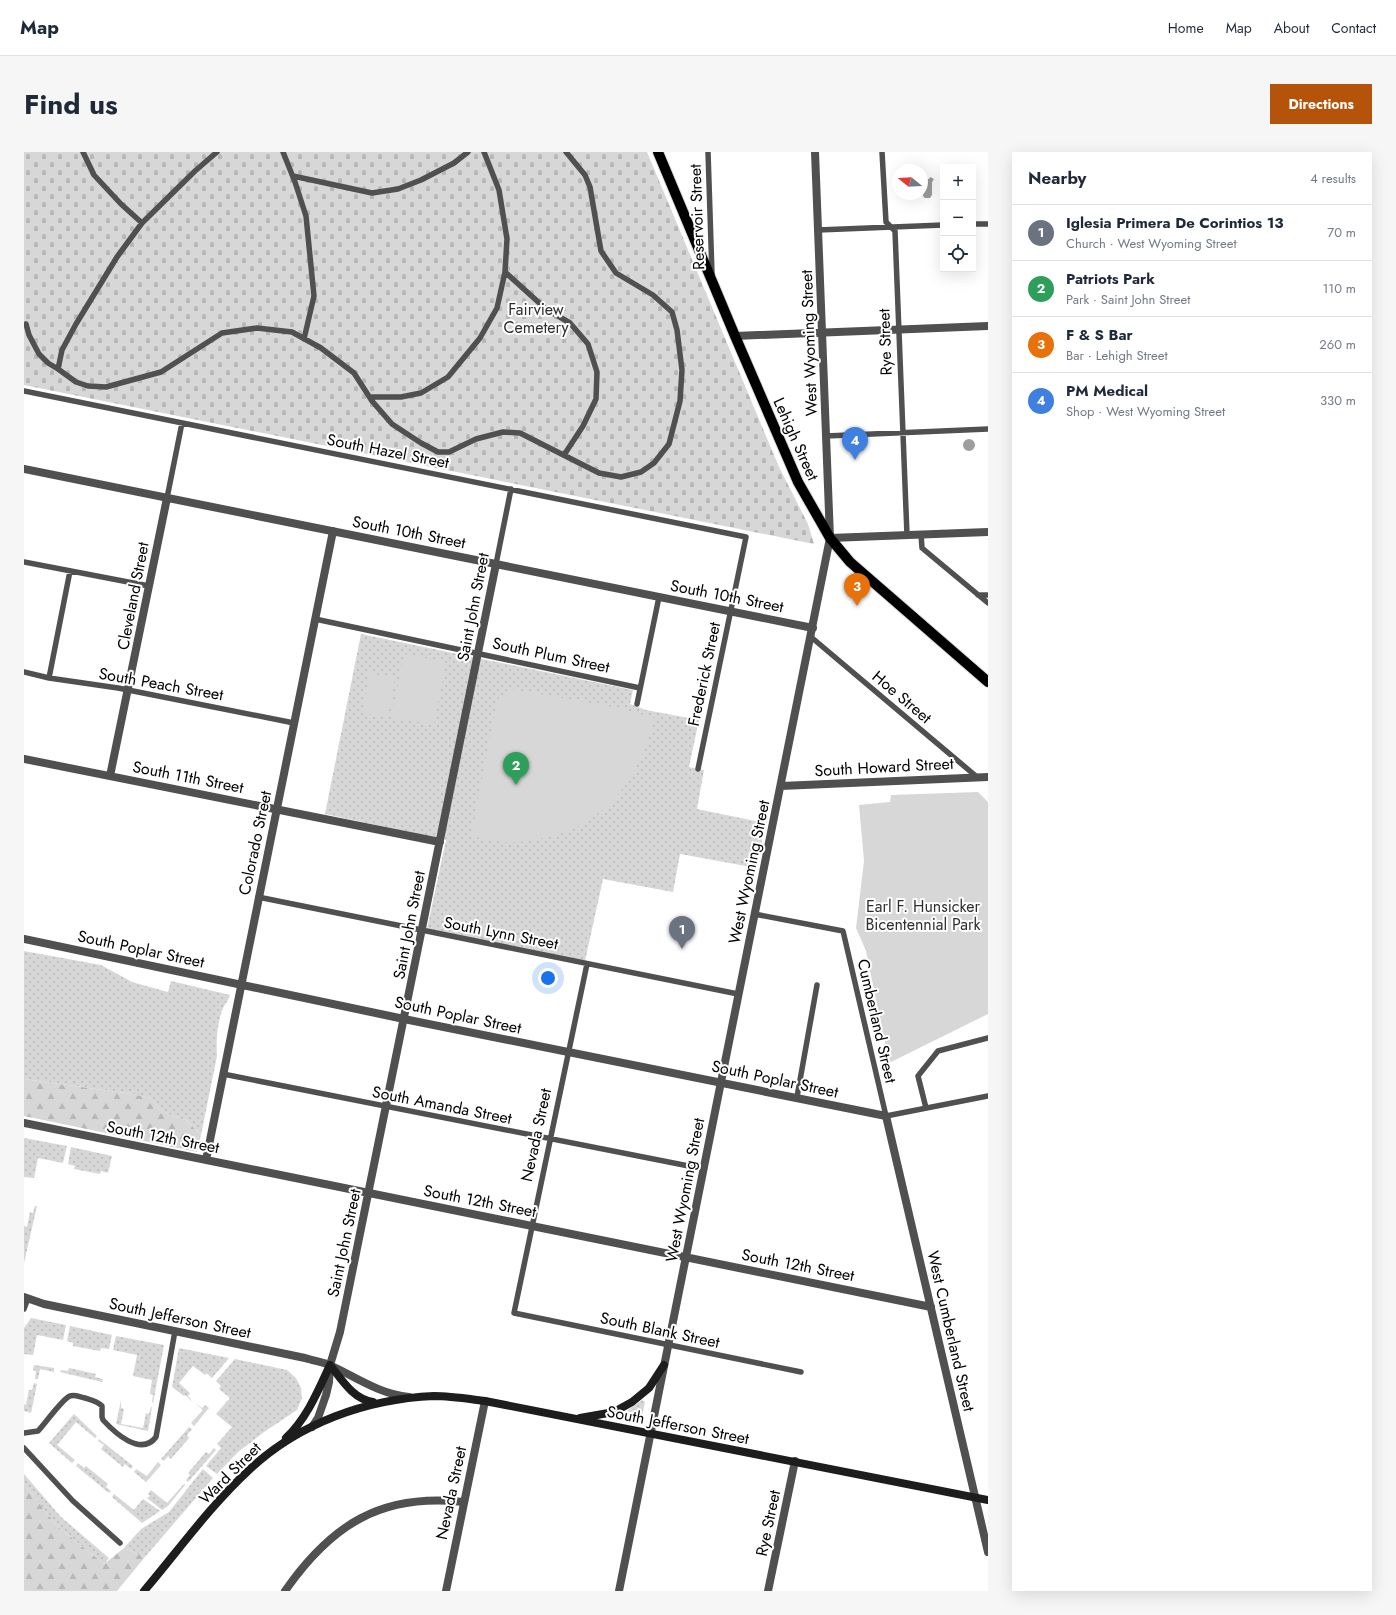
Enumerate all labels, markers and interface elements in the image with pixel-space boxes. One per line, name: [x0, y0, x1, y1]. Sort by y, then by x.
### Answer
text: Map: [20, 14, 59, 41]
text: Home: [1168, 18, 1204, 38]
text: Map: [1226, 18, 1252, 38]
text: About: [1274, 18, 1309, 38]
text: Contact: [1331, 18, 1376, 38]
text: Find us: [24, 84, 118, 125]
button: Directions: [1270, 84, 1372, 124]
street label: Reservoir Street: [684, 163, 710, 270]
north arrow: [892, 164, 928, 200]
map controls: [940, 164, 976, 272]
button: +: [940, 164, 976, 200]
text: Nearby: [1028, 166, 1086, 190]
text: 4 results: [1310, 169, 1356, 188]
button: −: [940, 200, 976, 236]
text: Iglesia Primera De Corintios 13: [1066, 212, 1284, 234]
text: 1: [1038, 223, 1044, 242]
text: 70 m: [1327, 223, 1356, 242]
text: Church · West Wyoming Street: [1066, 234, 1237, 253]
button: locate: [940, 236, 976, 272]
text: Patriots Park: [1066, 268, 1155, 290]
street label: West Wyoming Street: [795, 269, 823, 417]
text: 2: [1037, 279, 1045, 298]
text: 110 m: [1322, 279, 1356, 298]
text: Park · Saint John Street: [1066, 290, 1190, 309]
park label: Fairview Cemetery: [503, 298, 569, 339]
street label: Rye Street: [872, 308, 898, 376]
text: F & S Bar: [1066, 324, 1133, 346]
text: 3: [1037, 335, 1045, 354]
text: 260 m: [1319, 335, 1356, 354]
text: Bar · Lehigh Street: [1066, 346, 1168, 365]
text: PM Medical: [1066, 380, 1148, 402]
text: 4: [1036, 391, 1046, 410]
text: 330 m: [1320, 391, 1356, 410]
street label: Lehigh Street: [767, 394, 825, 484]
text: Shop · West Wyoming Street: [1066, 402, 1225, 421]
pin: 4: [842, 427, 868, 460]
street label: South Hazel Street: [325, 428, 451, 474]
street label: South 10th Street: [350, 510, 468, 554]
street label: Cleveland Street: [111, 540, 155, 652]
street label: Saint John Street: [451, 551, 495, 663]
pin: 3: [844, 573, 870, 606]
street label: South 10th Street: [668, 574, 786, 618]
street label: Frederick Street: [682, 620, 726, 728]
street label: South Plum Street: [490, 631, 612, 679]
street label: South Peach Street: [97, 662, 225, 706]
street label: Hoe Street: [867, 665, 937, 729]
pin: 2: [503, 752, 529, 785]
street label: South Howard Street: [814, 752, 954, 782]
street label: South 11th Street: [131, 755, 246, 799]
street label: Colorado Street: [233, 789, 277, 897]
street label: West Wyoming Street: [723, 798, 776, 946]
street label: Saint John Street: [387, 869, 431, 981]
park label: Earl F. Hunsicker Bicentennial Park: [865, 895, 982, 936]
street label: South Lynn Street: [442, 911, 560, 955]
pin: 1: [669, 916, 695, 949]
street label: South Poplar Street: [76, 924, 207, 974]
street label: Cumberland Street: [852, 957, 902, 1085]
your location: [538, 968, 558, 988]
street label: South Poplar Street: [393, 990, 524, 1040]
street label: South Poplar Street: [710, 1054, 841, 1104]
street label: South Amanda Street: [370, 1080, 514, 1130]
street label: Nevada Street: [515, 1086, 557, 1184]
street label: South 12th Street: [105, 1115, 222, 1159]
street label: West Wyoming Street: [660, 1116, 710, 1264]
street label: South 12th Street: [422, 1179, 539, 1223]
street label: Saint John Street: [321, 1187, 367, 1299]
street label: South 12th Street: [740, 1243, 857, 1287]
street label: West Cumberland Street: [921, 1248, 981, 1414]
street label: South Jefferson Street: [107, 1292, 253, 1344]
street label: South Blank Street: [598, 1306, 722, 1354]
street label: South Jefferson Street: [605, 1400, 751, 1450]
street label: Ward Street: [194, 1437, 266, 1509]
street label: Nevada Street: [430, 1444, 472, 1542]
street label: Rye Street: [750, 1488, 786, 1558]

